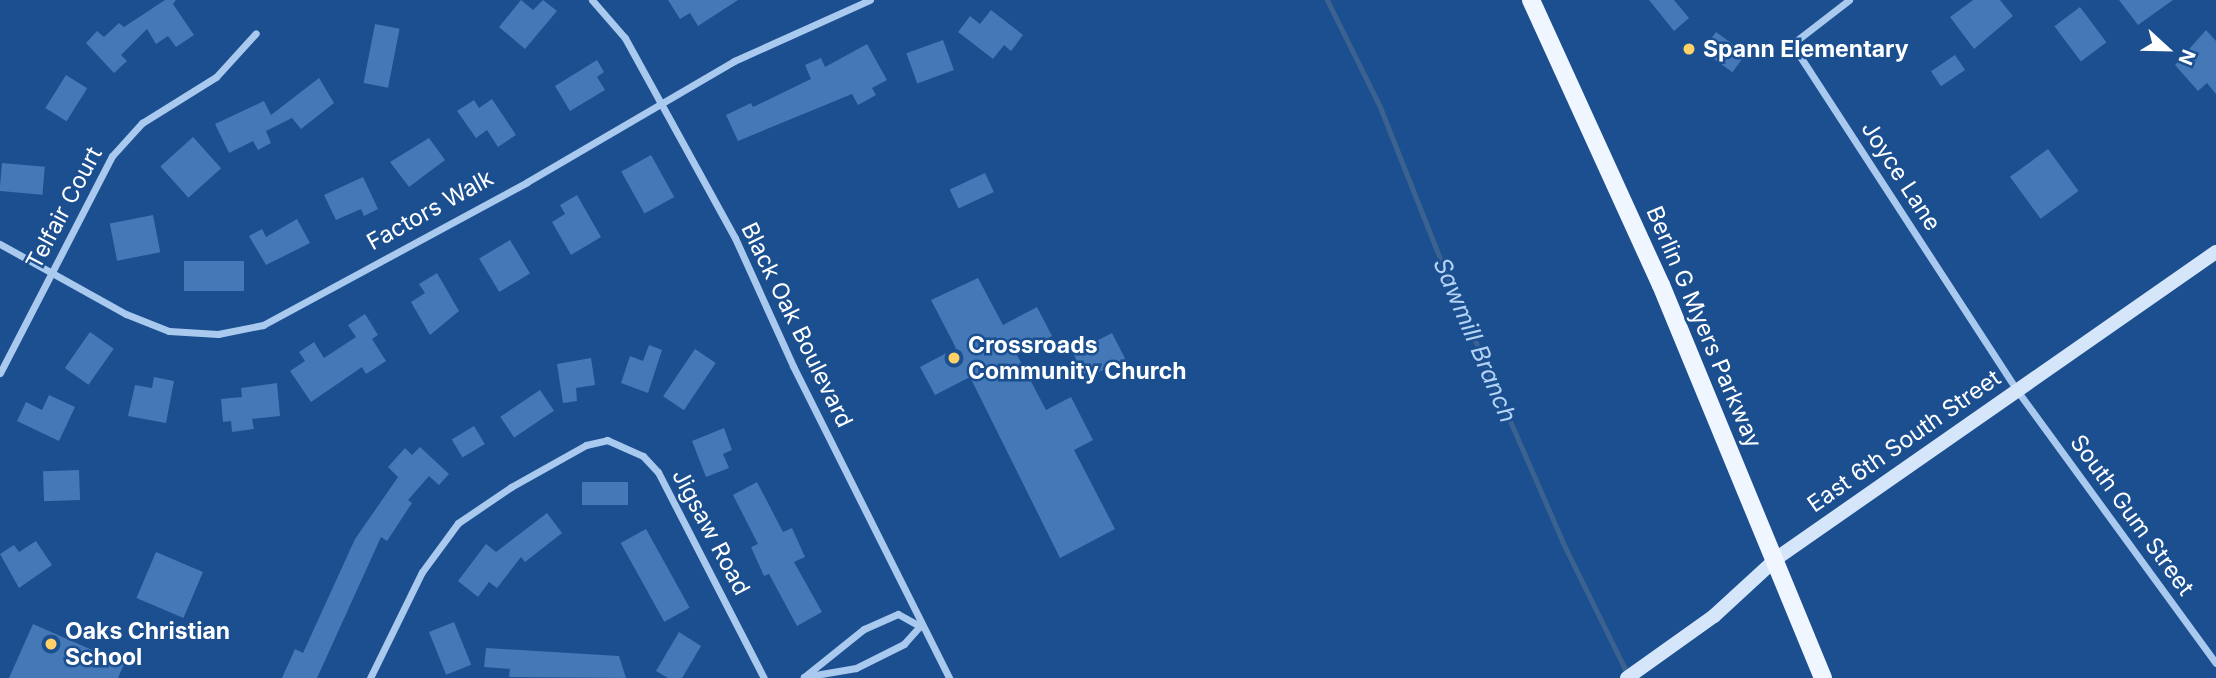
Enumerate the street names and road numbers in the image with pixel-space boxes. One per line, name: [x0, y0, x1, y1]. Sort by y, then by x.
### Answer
street label: Joyce Lane: [1855, 116, 1947, 236]
street label: Telfair Court: [20, 142, 108, 274]
street label: Factors Walk: [362, 164, 498, 256]
street label: Berlin G Myers Parkway: [1641, 202, 1767, 452]
street label: Black Oak Boulevard: [735, 218, 859, 432]
street label: East 6th South Street: [1802, 364, 2006, 518]
street label: South Gum Street: [2064, 429, 2200, 601]
street label: Jigsaw Road: [666, 464, 756, 600]

